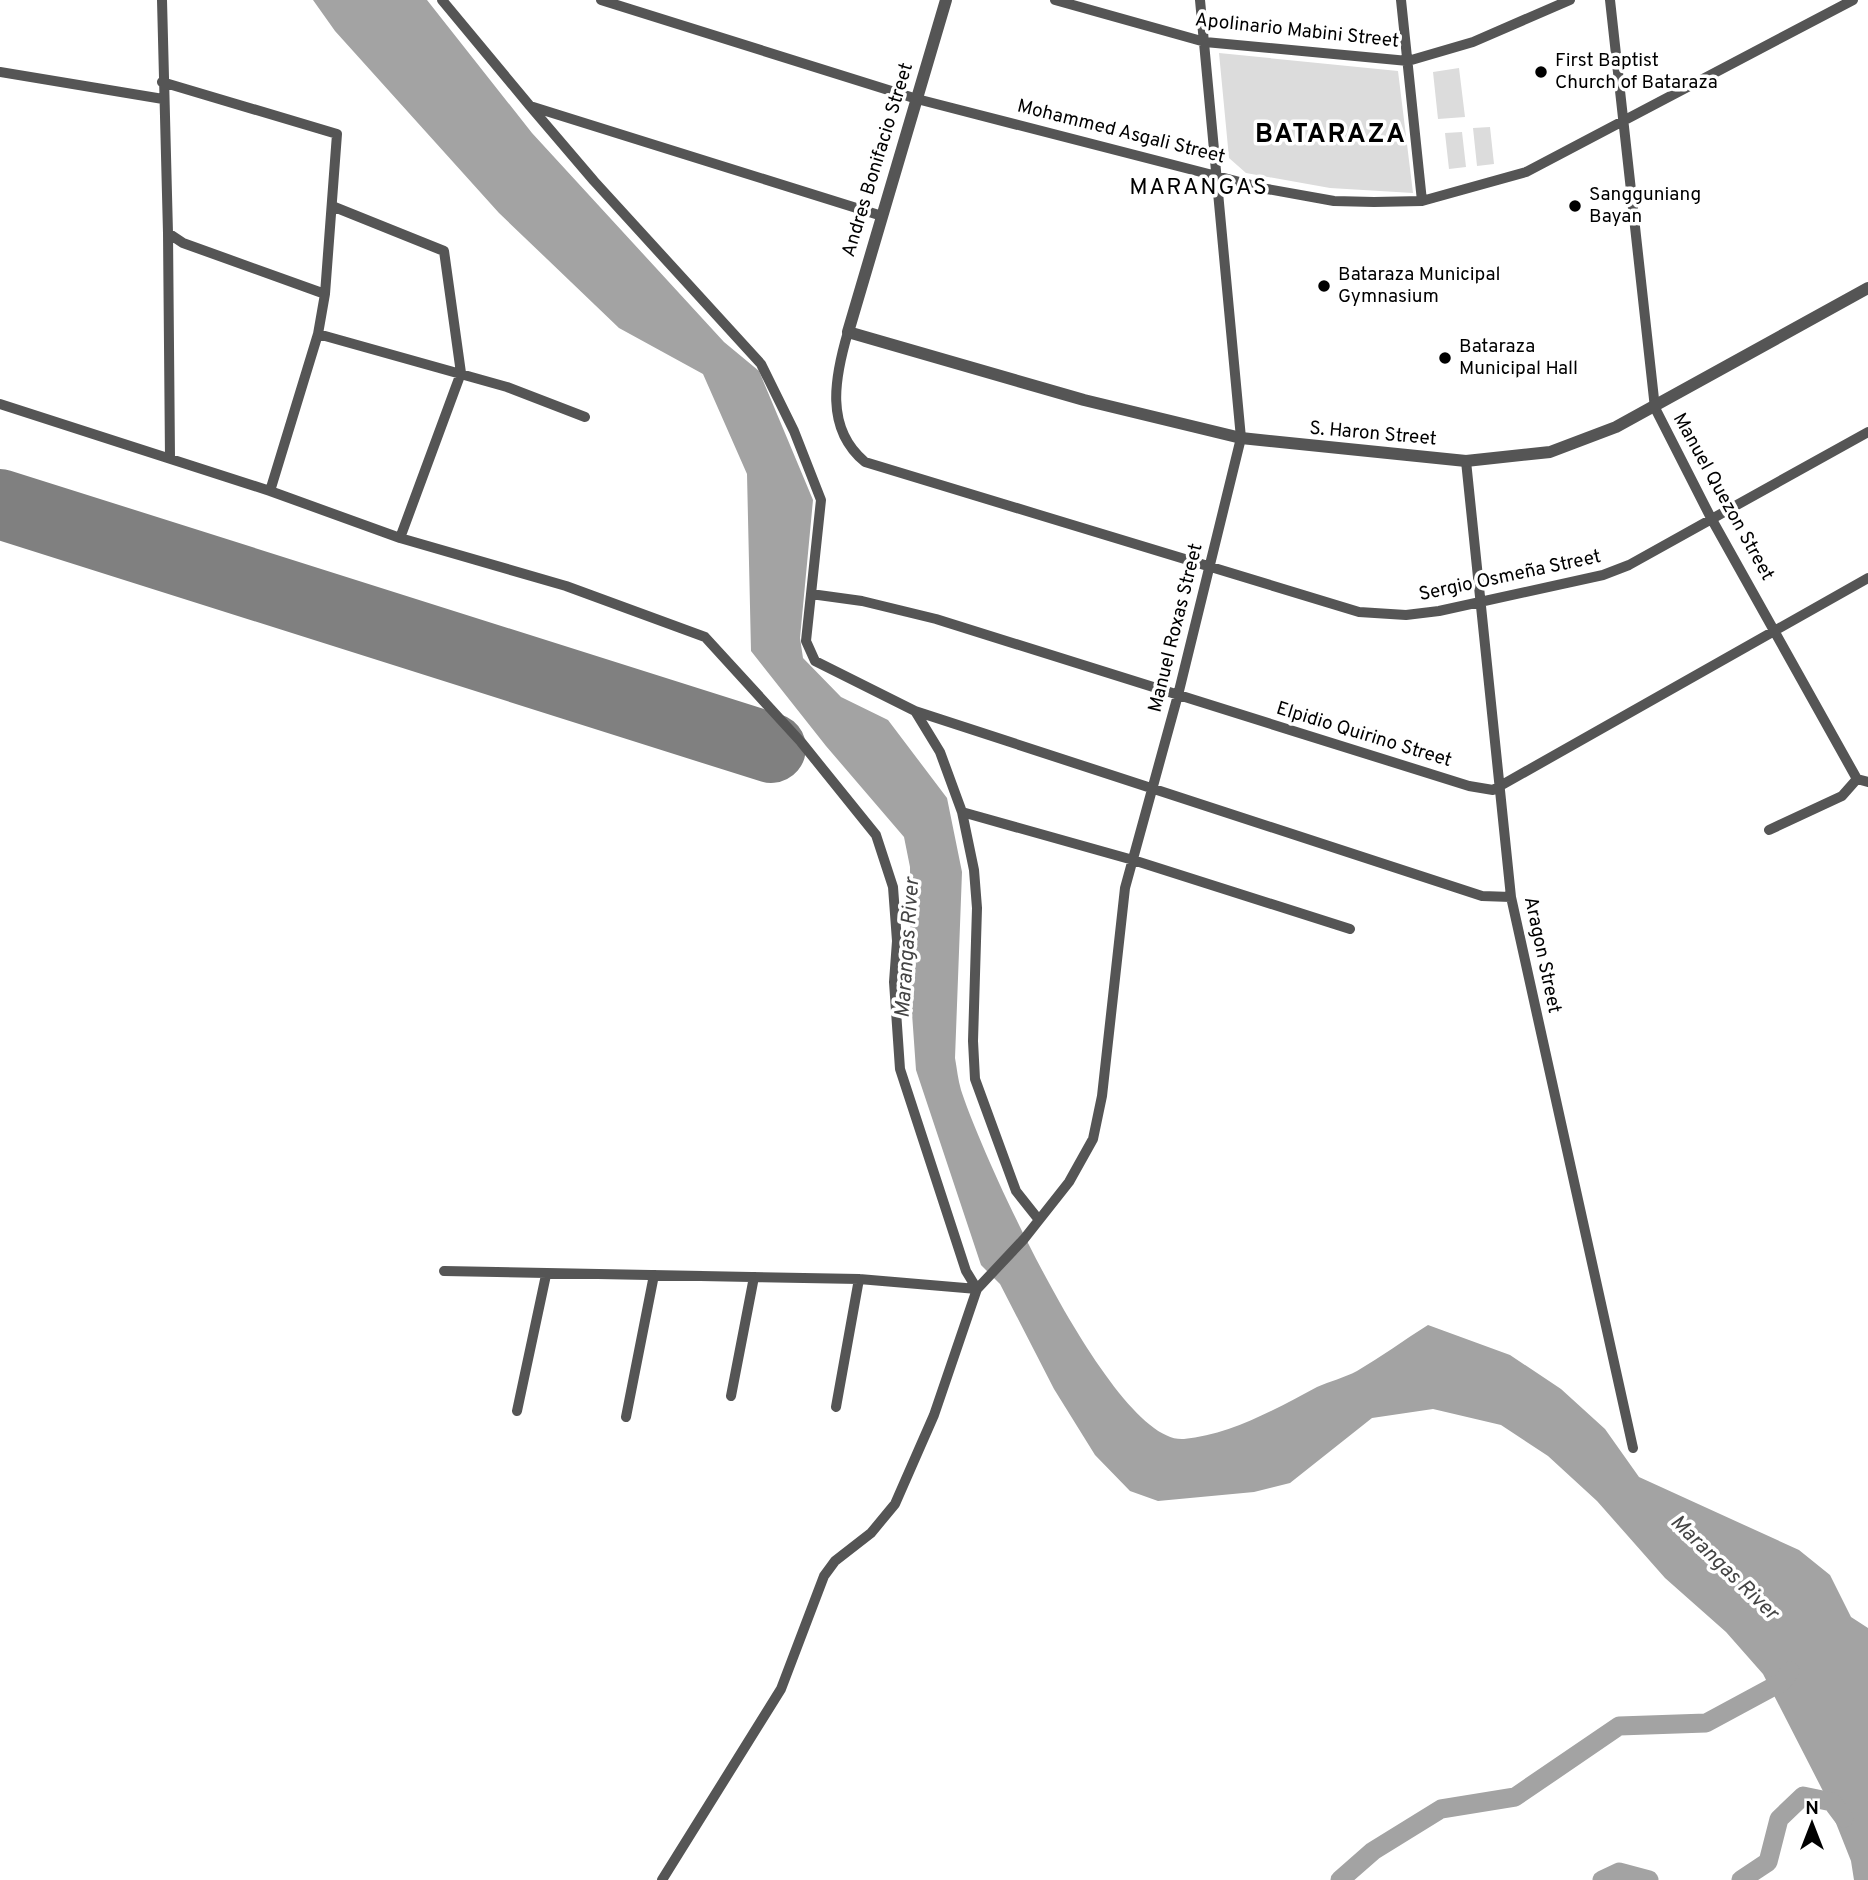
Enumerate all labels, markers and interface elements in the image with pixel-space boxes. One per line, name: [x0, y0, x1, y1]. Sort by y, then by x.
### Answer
street label: Apolinario Mabini Street: [1194, 8, 1400, 54]
place label: First Baptist Church of Bataraza: [1555, 49, 1718, 95]
street label: Andres Bonifacio Street: [837, 60, 919, 260]
marker: First Baptist Church of Bataraza: [1533, 64, 1549, 80]
street label: Mohammed Asgali Street: [1014, 95, 1228, 169]
district label: BATARAZA: [1255, 119, 1407, 152]
district label: MARANGAS: [1129, 174, 1269, 203]
place label: Sangguniang Bayan: [1589, 183, 1701, 229]
marker: Sangguniang Bayan: [1567, 198, 1583, 214]
place label: Bataraza Municipal Gymnasium: [1338, 263, 1501, 309]
marker: Bataraza Municipal Gymnasium: [1316, 278, 1332, 294]
place label: Bataraza Municipal Hall: [1459, 335, 1578, 381]
marker: Bataraza Municipal Hall: [1437, 350, 1453, 366]
street label: Manuel Quezon Street: [1667, 409, 1779, 585]
street label: S. Haron Street: [1308, 416, 1438, 452]
street label: Manuel Roxas Street: [1143, 541, 1209, 715]
street label: Sergio Osmeña Street: [1417, 545, 1603, 607]
street label: Elpidio Quirino Street: [1273, 697, 1455, 773]
water label: Marangas River: [890, 875, 927, 1019]
street label: Aragon Street: [1518, 894, 1566, 1016]
water label: Marangas River: [1664, 1509, 1785, 1628]
north arrow: [1777, 1789, 1847, 1859]
text: N: [1805, 1797, 1819, 1821]

